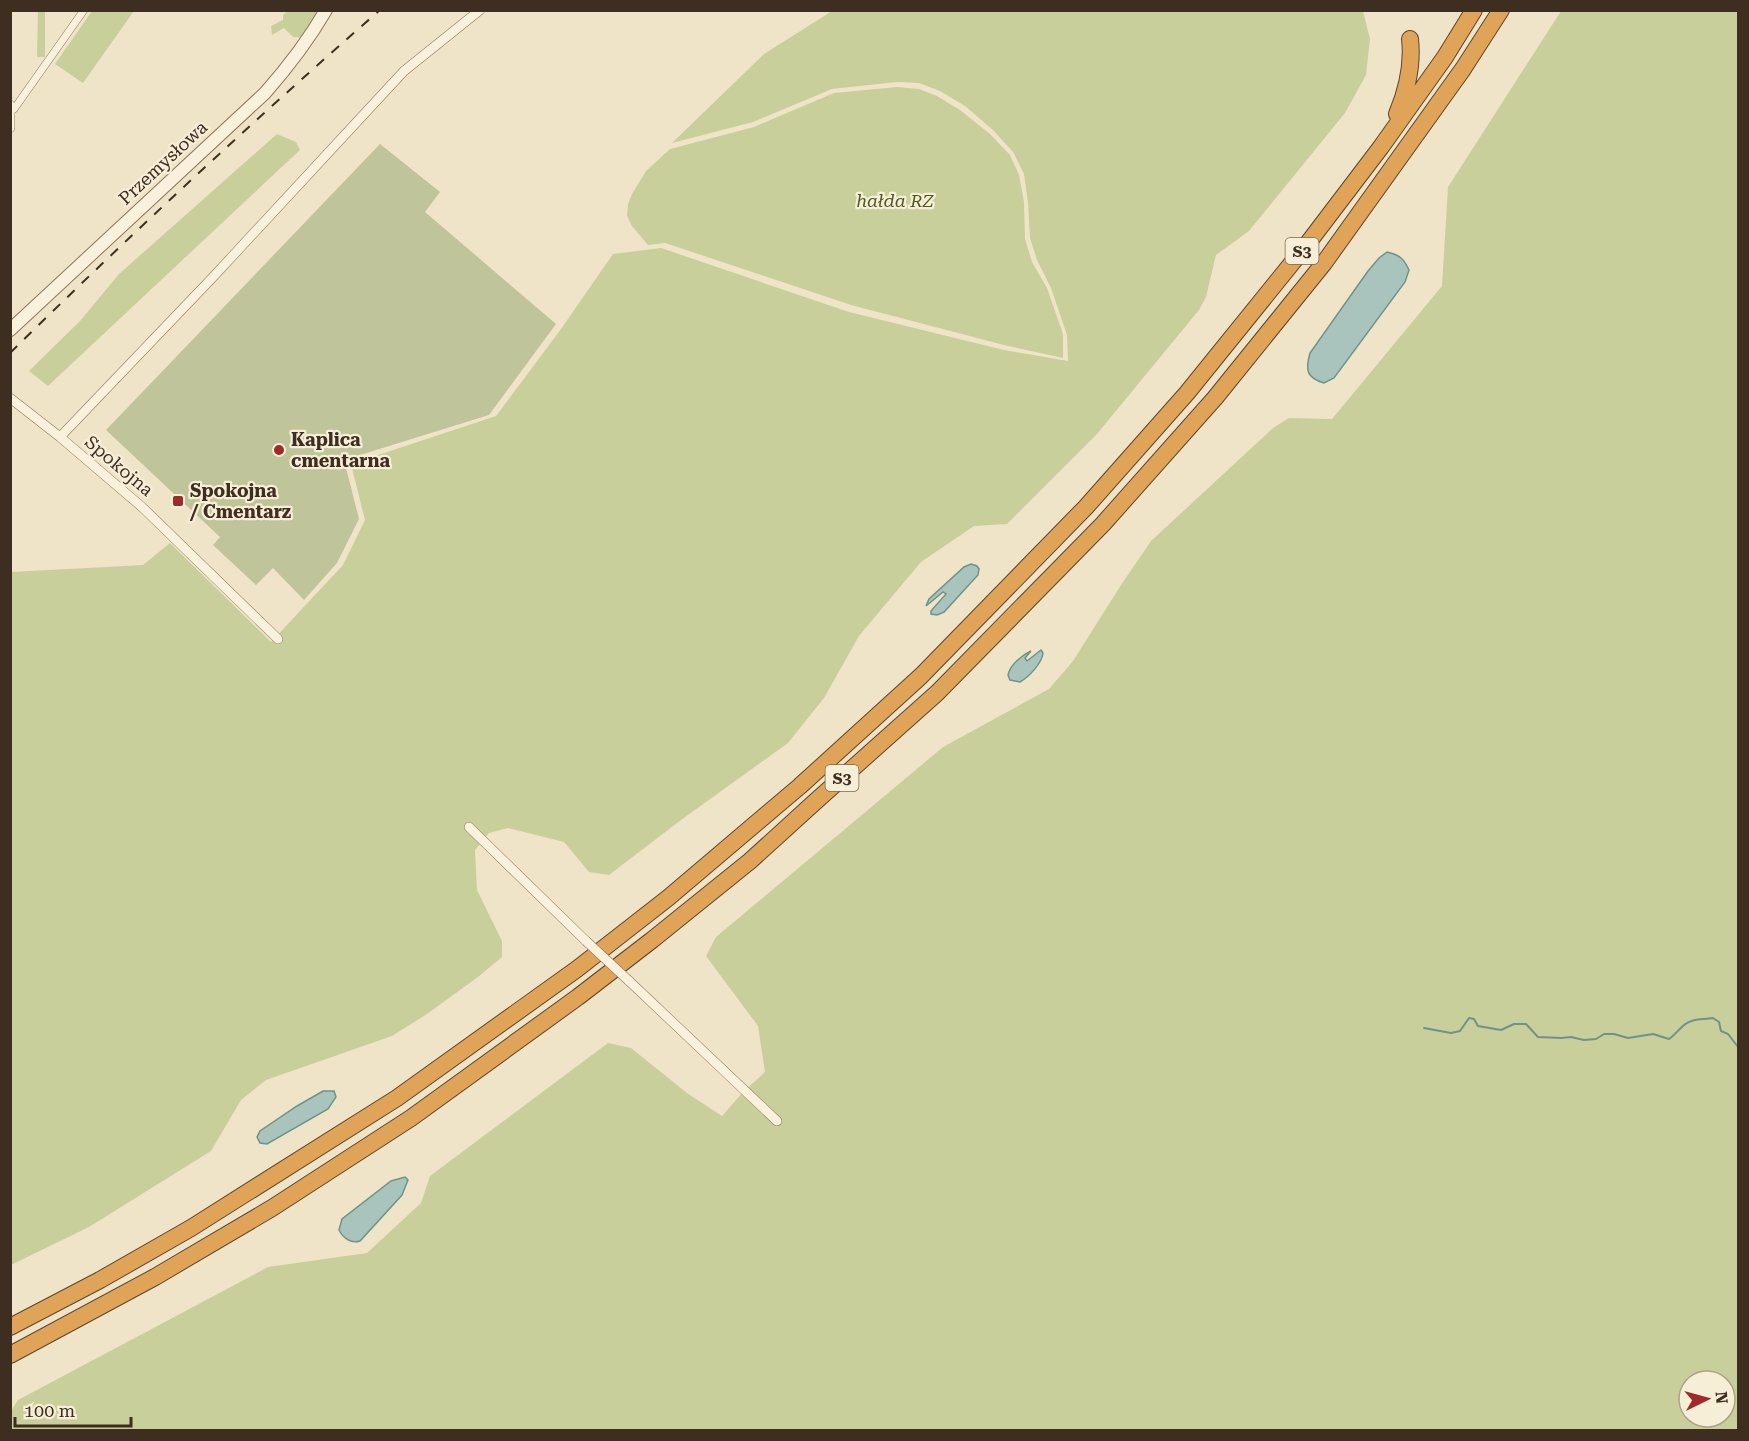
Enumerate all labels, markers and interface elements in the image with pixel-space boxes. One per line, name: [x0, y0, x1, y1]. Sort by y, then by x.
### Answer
street label: Przemysłowa: [114, 116, 211, 209]
park label: hałda RZ: [856, 190, 934, 211]
road number: S3: [1286, 238, 1318, 264]
place label: Kaplica cmentarna: [291, 429, 391, 471]
street label: Spokojna: [81, 431, 158, 500]
marker: Kaplica cmentarna: [272, 443, 286, 457]
place label: Spokojna / Cmentarz: [189, 480, 291, 522]
marker: Spokojna / Cmentarz: [171, 494, 185, 508]
road number: S3: [826, 765, 858, 791]
north arrow: [1677, 1369, 1737, 1429]
scale bar: [15, 1390, 130, 1428]
text: N: [1711, 1391, 1731, 1405]
text: 100 m: [24, 1400, 75, 1421]

